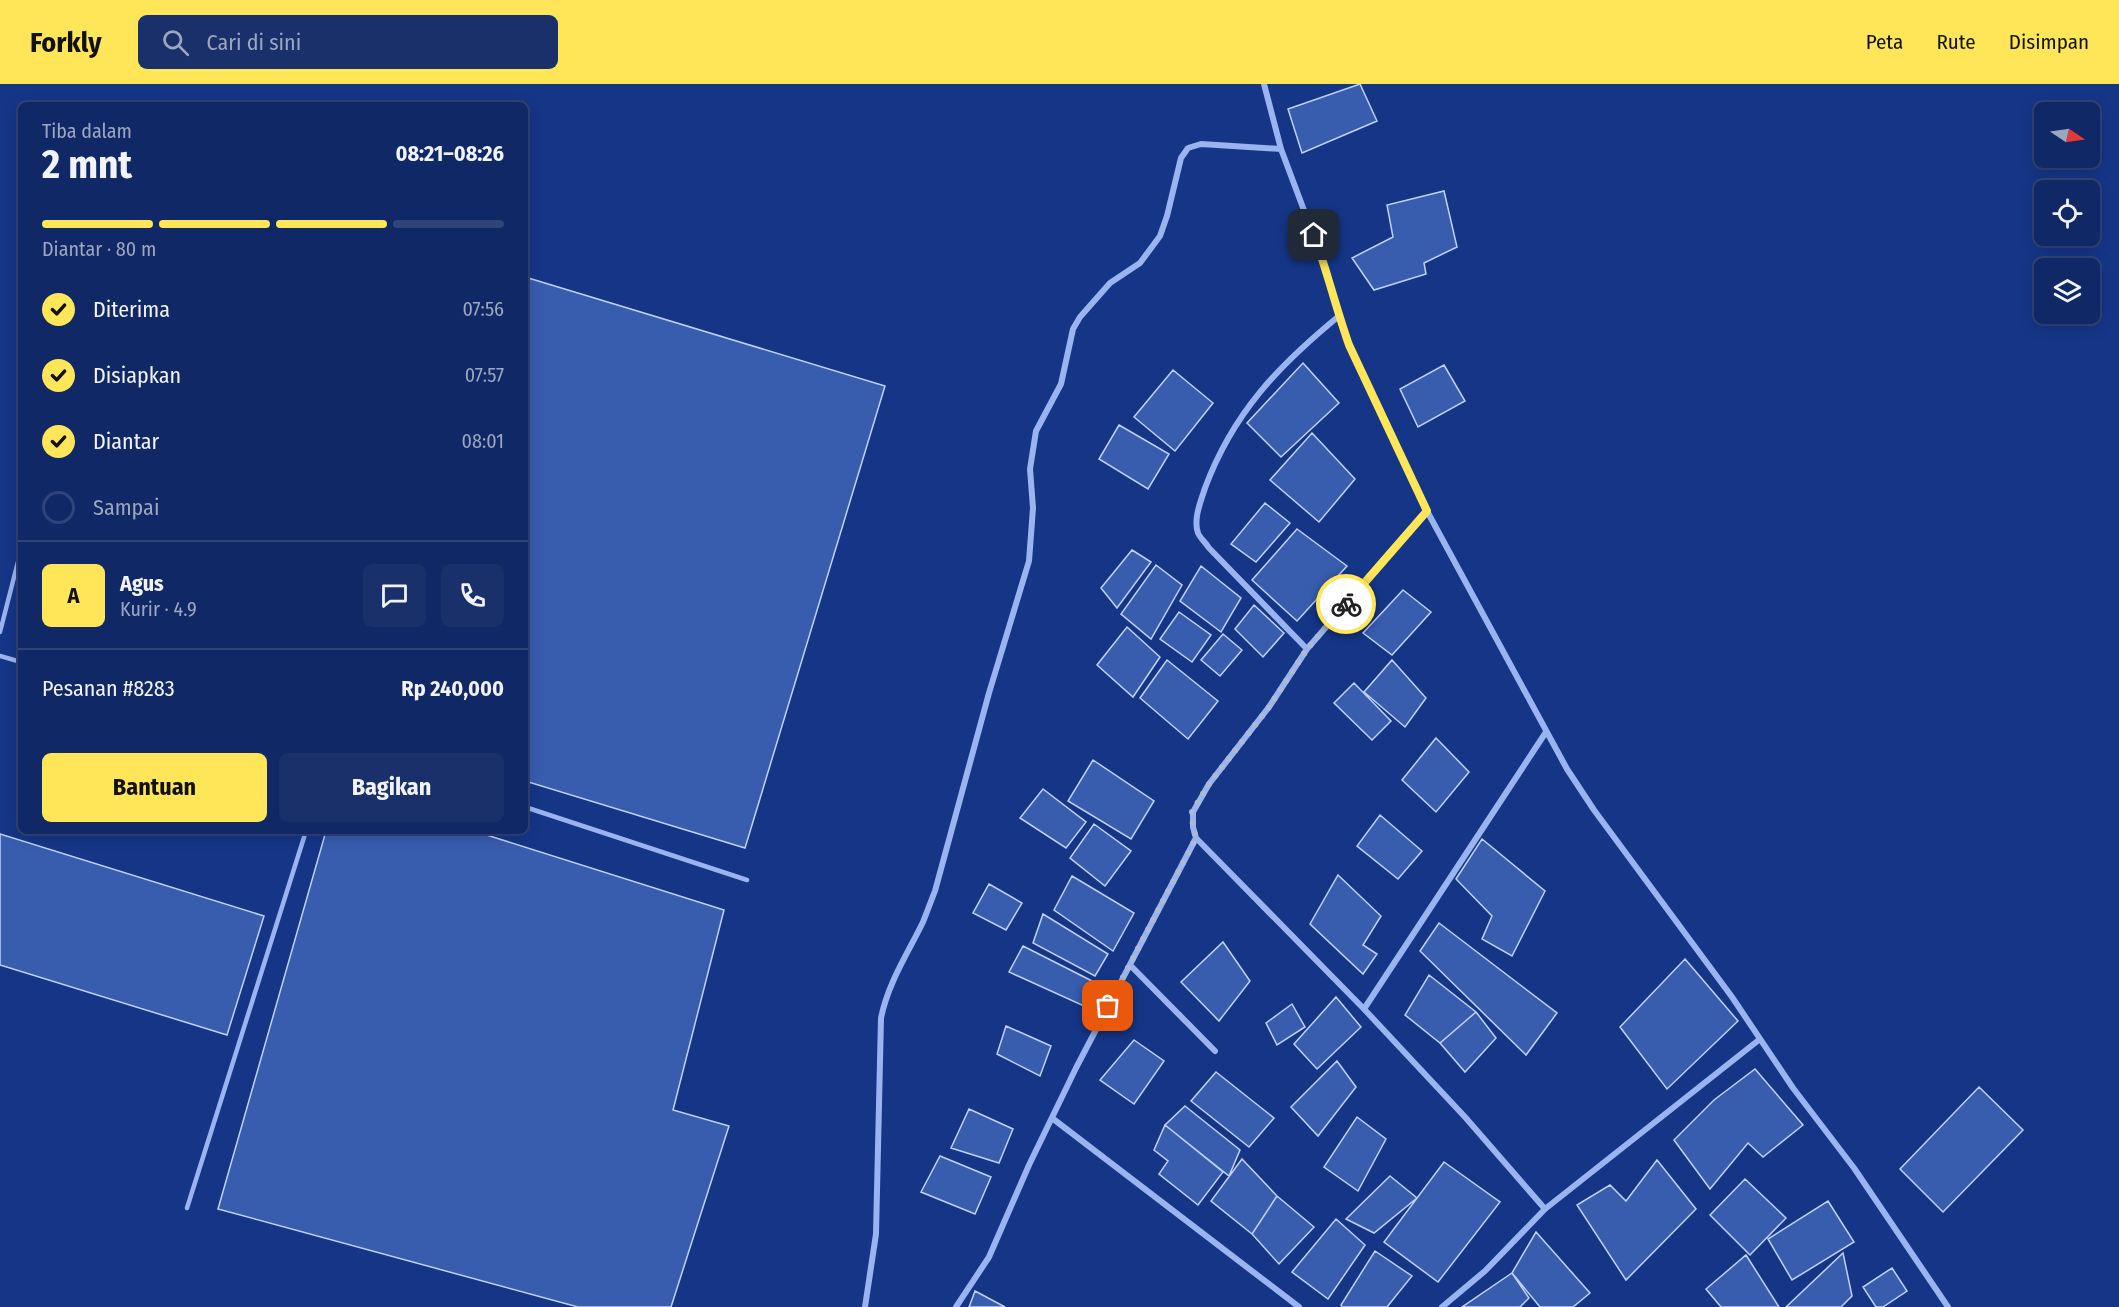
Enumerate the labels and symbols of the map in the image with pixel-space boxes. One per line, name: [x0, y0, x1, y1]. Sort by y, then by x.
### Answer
north arrow: [2034, 102, 2100, 168]
pin: [1288, 209, 1339, 260]
courier: [1316, 574, 1376, 634]
pin: [1082, 980, 1133, 1031]

